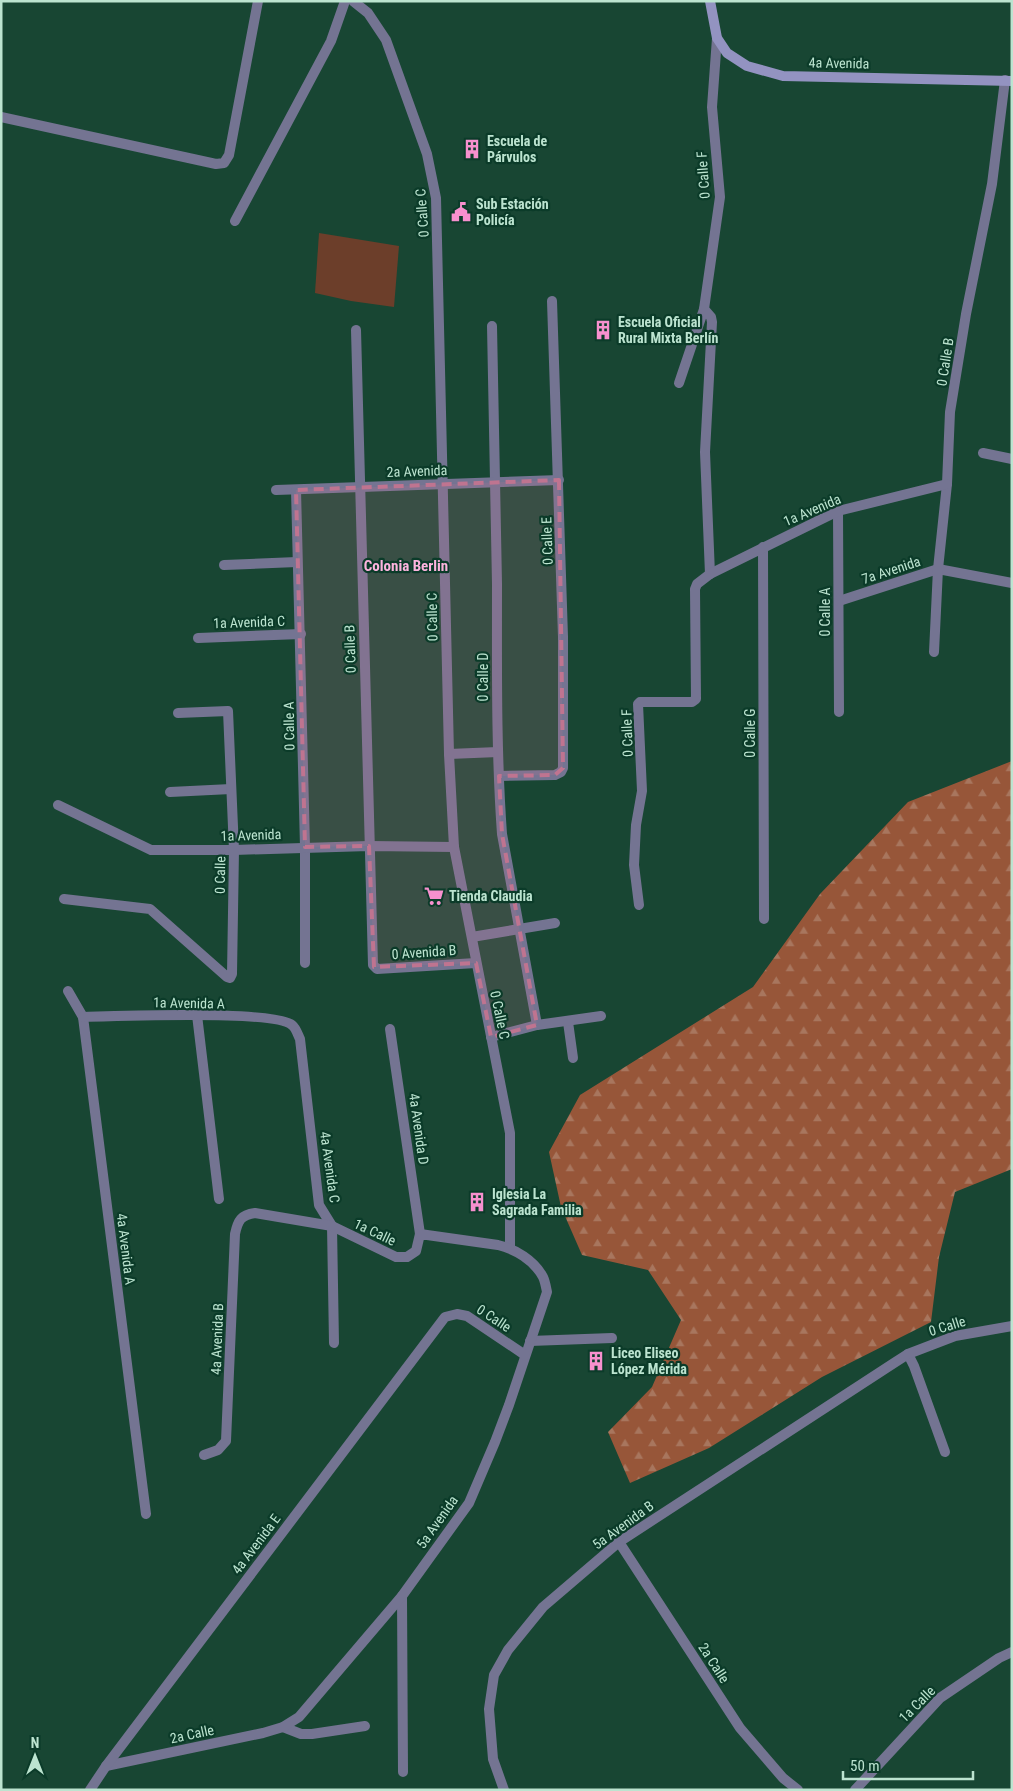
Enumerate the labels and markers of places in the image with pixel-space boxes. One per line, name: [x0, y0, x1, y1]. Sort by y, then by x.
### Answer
place label: Escuela de Párvulos: [487, 133, 548, 165]
building icon: Escuela de Párvulos: [461, 138, 483, 160]
place label: Sub Estación Policía: [476, 196, 549, 228]
public building icon: Sub Estación Policía: [450, 201, 472, 223]
place label: Escuela Oficial Rural Mixta Berlín: [618, 314, 718, 346]
building icon: Escuela Oficial Rural Mixta Berlín: [592, 319, 614, 341]
supermarket icon: Tienda Claudia: [423, 885, 445, 907]
place label: Tienda Claudia: [449, 888, 533, 904]
place label: Iglesia La Sagrada Familia: [492, 1186, 582, 1218]
building icon: Iglesia La Sagrada Familia: [466, 1191, 488, 1213]
place label: Liceo Eliseo López Mérida: [611, 1345, 687, 1377]
building icon: Liceo Eliseo López Mérida: [585, 1350, 607, 1372]

